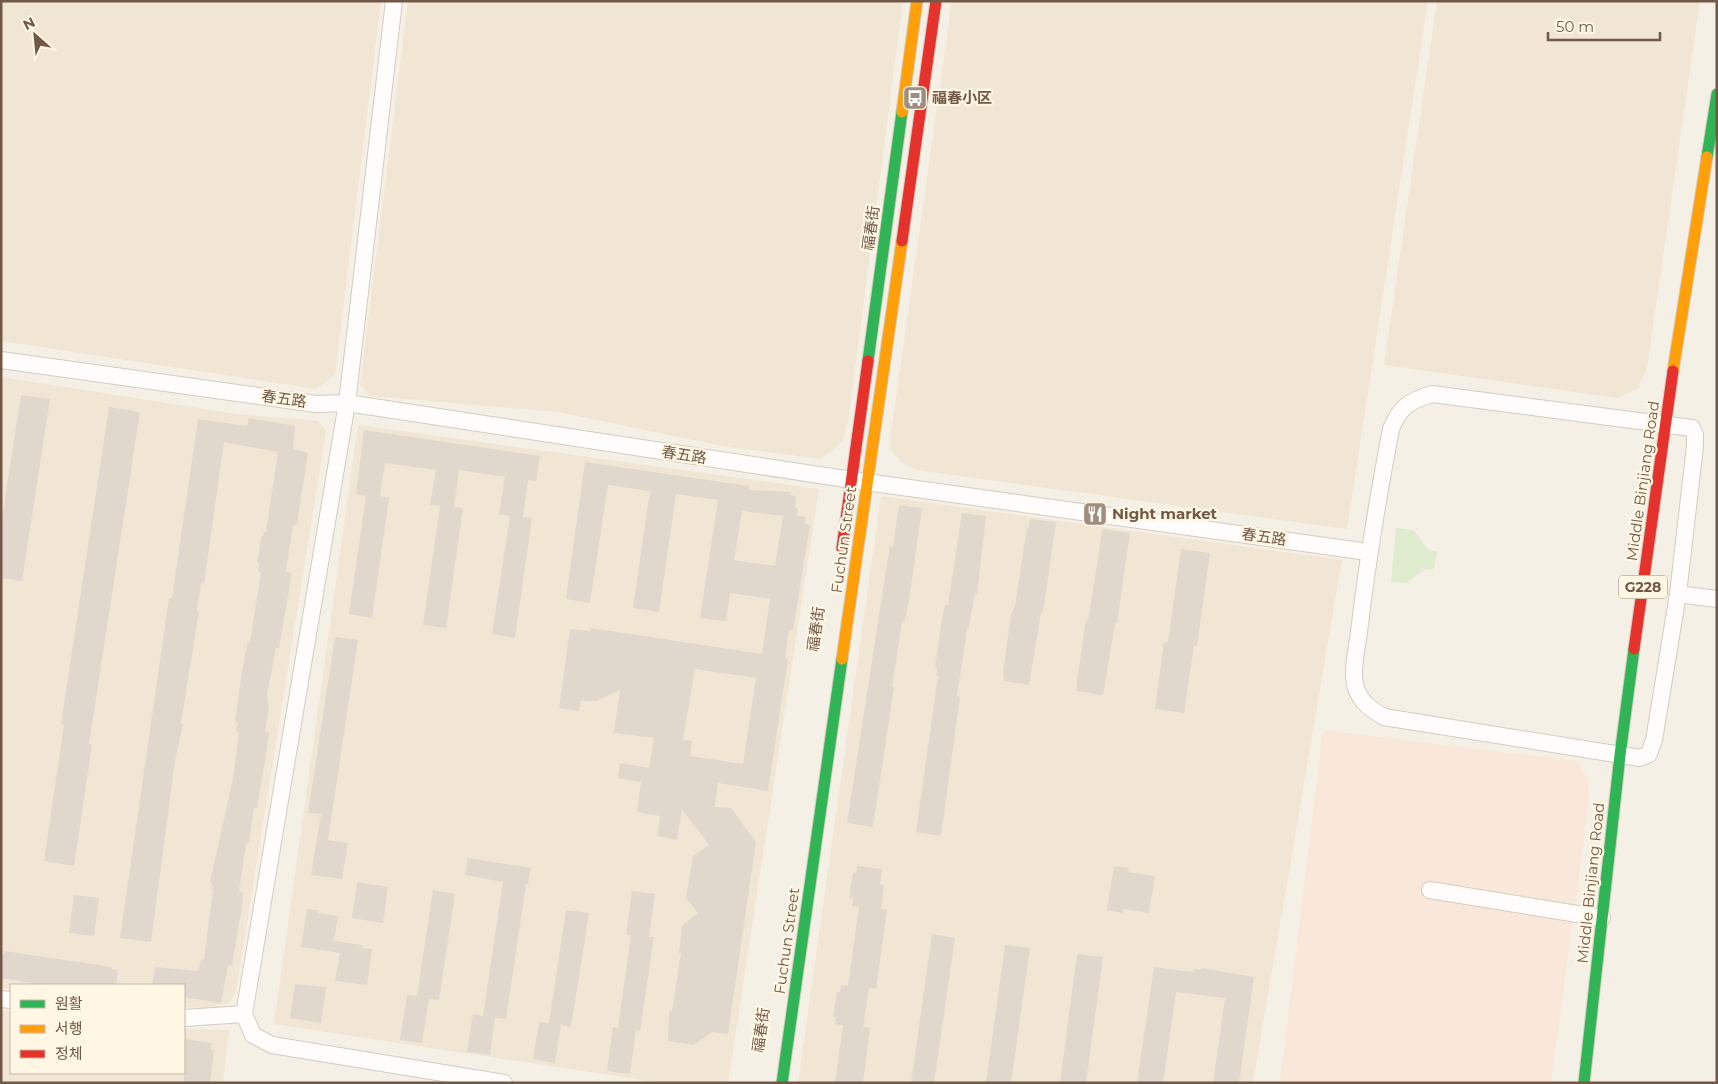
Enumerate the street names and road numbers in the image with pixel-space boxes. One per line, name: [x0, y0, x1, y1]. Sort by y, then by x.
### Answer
street label: 福春街: [858, 204, 883, 252]
street label: 春五路: [260, 386, 308, 411]
street label: Middle Binjiang Road: [1622, 400, 1663, 562]
street label: 春五路: [660, 442, 708, 467]
street label: Fuchun Street: [827, 485, 860, 594]
street label: 春五路: [1240, 524, 1288, 549]
road number: G228: [1619, 576, 1667, 598]
street label: 福春街: [803, 605, 828, 653]
street label: Middle Binjiang Road: [1573, 802, 1608, 964]
street label: Fuchun Street: [770, 886, 803, 995]
street label: 福春街: [748, 1006, 773, 1054]

